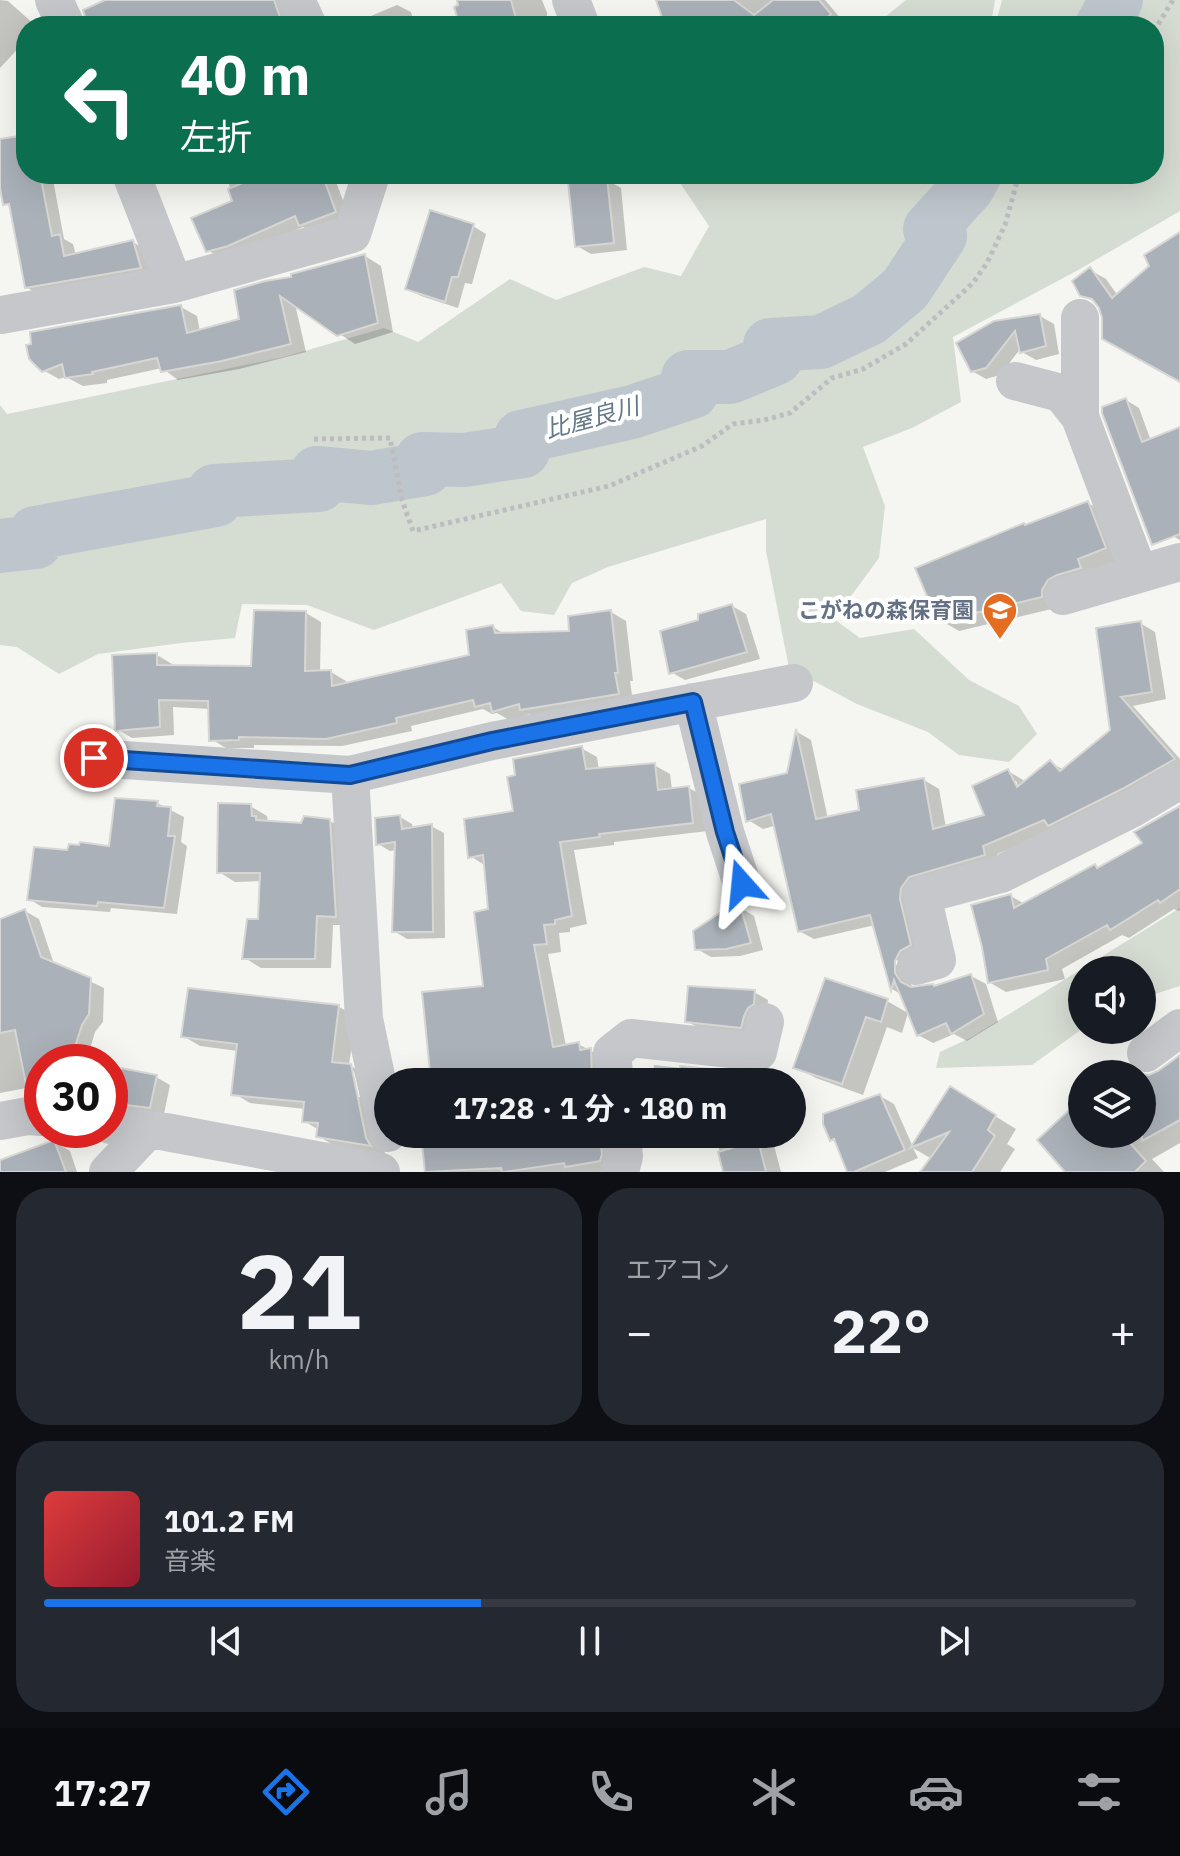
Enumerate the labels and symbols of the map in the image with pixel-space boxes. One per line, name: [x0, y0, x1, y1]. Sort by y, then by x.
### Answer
water label: 比屋良川: [541, 388, 645, 445]
school or university icon: こがねの森保育園: [981, 591, 1019, 641]
place label: こがねの森保育園: [798, 595, 974, 624]
pin: [60, 724, 128, 792]
position arrow: [700, 842, 784, 926]
speed limit sign: 30: [24, 1044, 128, 1148]

